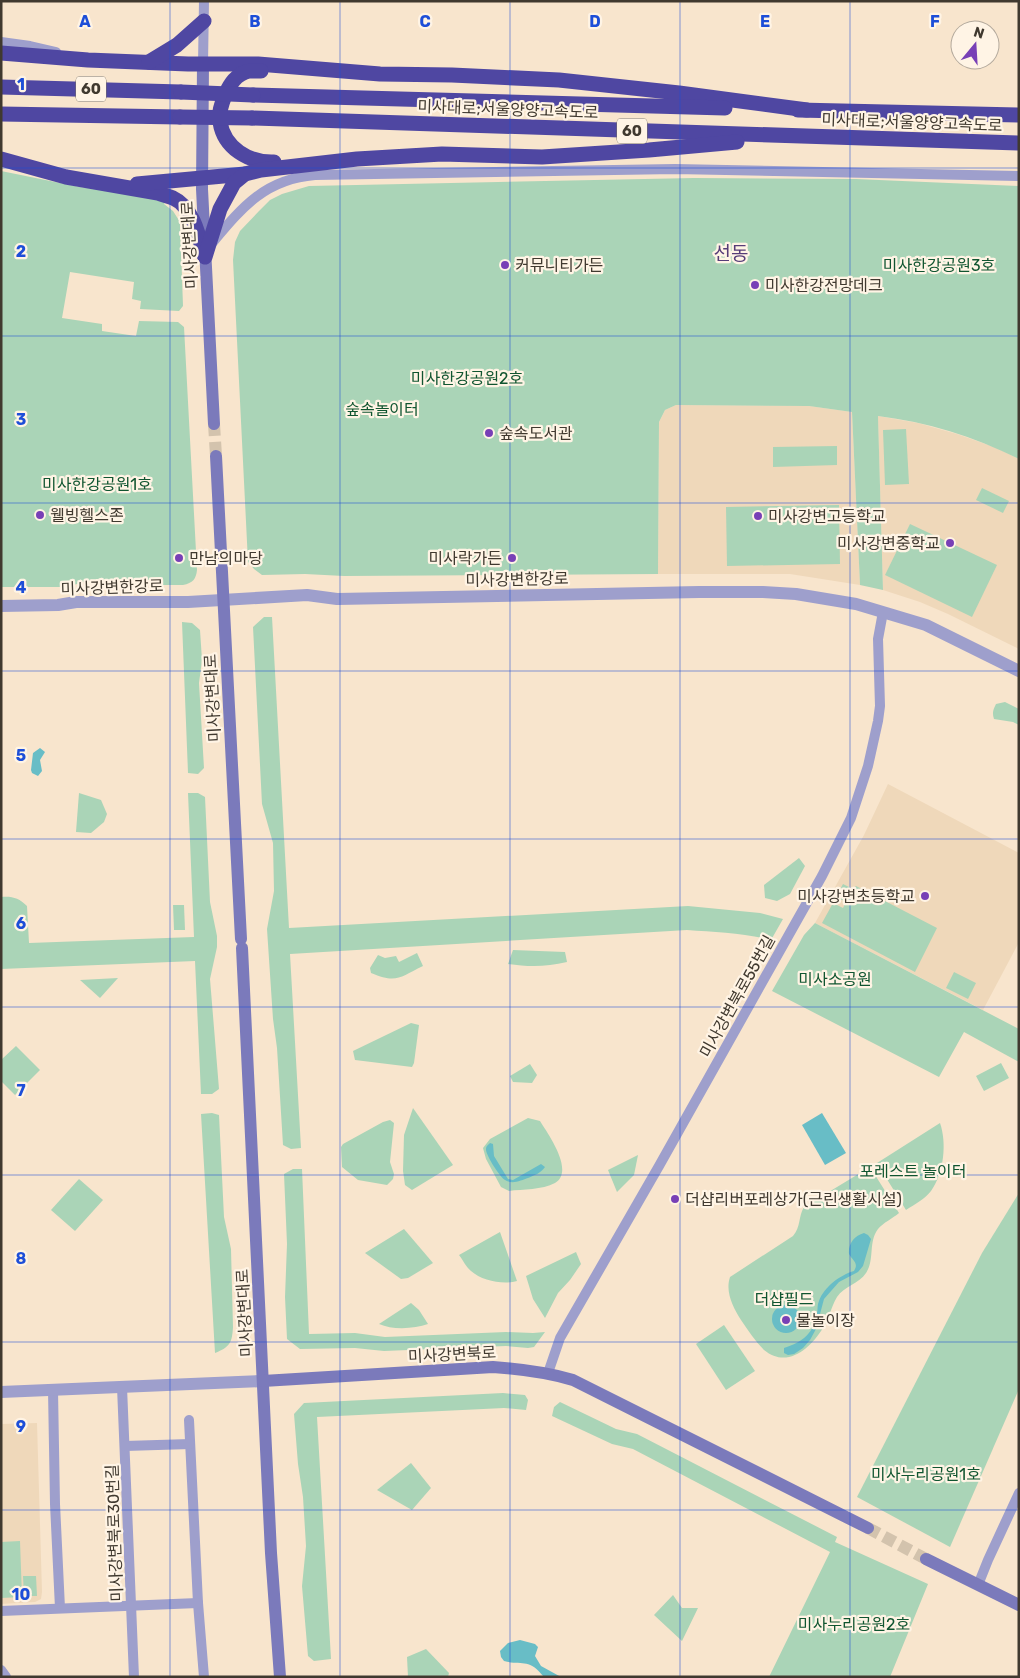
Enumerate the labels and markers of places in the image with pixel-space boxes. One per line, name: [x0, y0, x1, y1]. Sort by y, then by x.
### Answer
place label: 커뮤니티가든: [515, 256, 603, 275]
marker: 커뮤니티가든: [499, 259, 511, 271]
place label: 미사한강전망데크: [765, 276, 883, 295]
marker: 미사한강전망데크: [749, 279, 761, 291]
place label: 숲속도서관: [499, 424, 573, 443]
marker: 숲속도서관: [483, 427, 495, 439]
place label: 웰빙헬스존: [50, 506, 124, 525]
place label: 미사강변고등학교: [768, 507, 886, 526]
marker: 웰빙헬스존: [34, 509, 46, 521]
marker: 미사강변고등학교: [752, 510, 764, 522]
place label: 미사강변중학교: [837, 534, 940, 553]
marker: 미사강변중학교: [944, 537, 956, 549]
place label: 만남의마당: [189, 549, 263, 568]
place label: 미사락가든: [428, 549, 502, 568]
marker: 만남의마당: [173, 552, 185, 564]
marker: 미사락가든: [506, 552, 518, 564]
place label: 미사강변초등학교: [797, 887, 915, 906]
marker: 미사강변초등학교: [919, 890, 931, 902]
place label: 더샵리버포레상가(근린생활시설): [685, 1190, 902, 1209]
marker: 더샵리버포레상가(근린생활시설): [669, 1193, 681, 1205]
place label: 물놀이장: [796, 1311, 855, 1330]
marker: 물놀이장: [780, 1314, 792, 1326]

